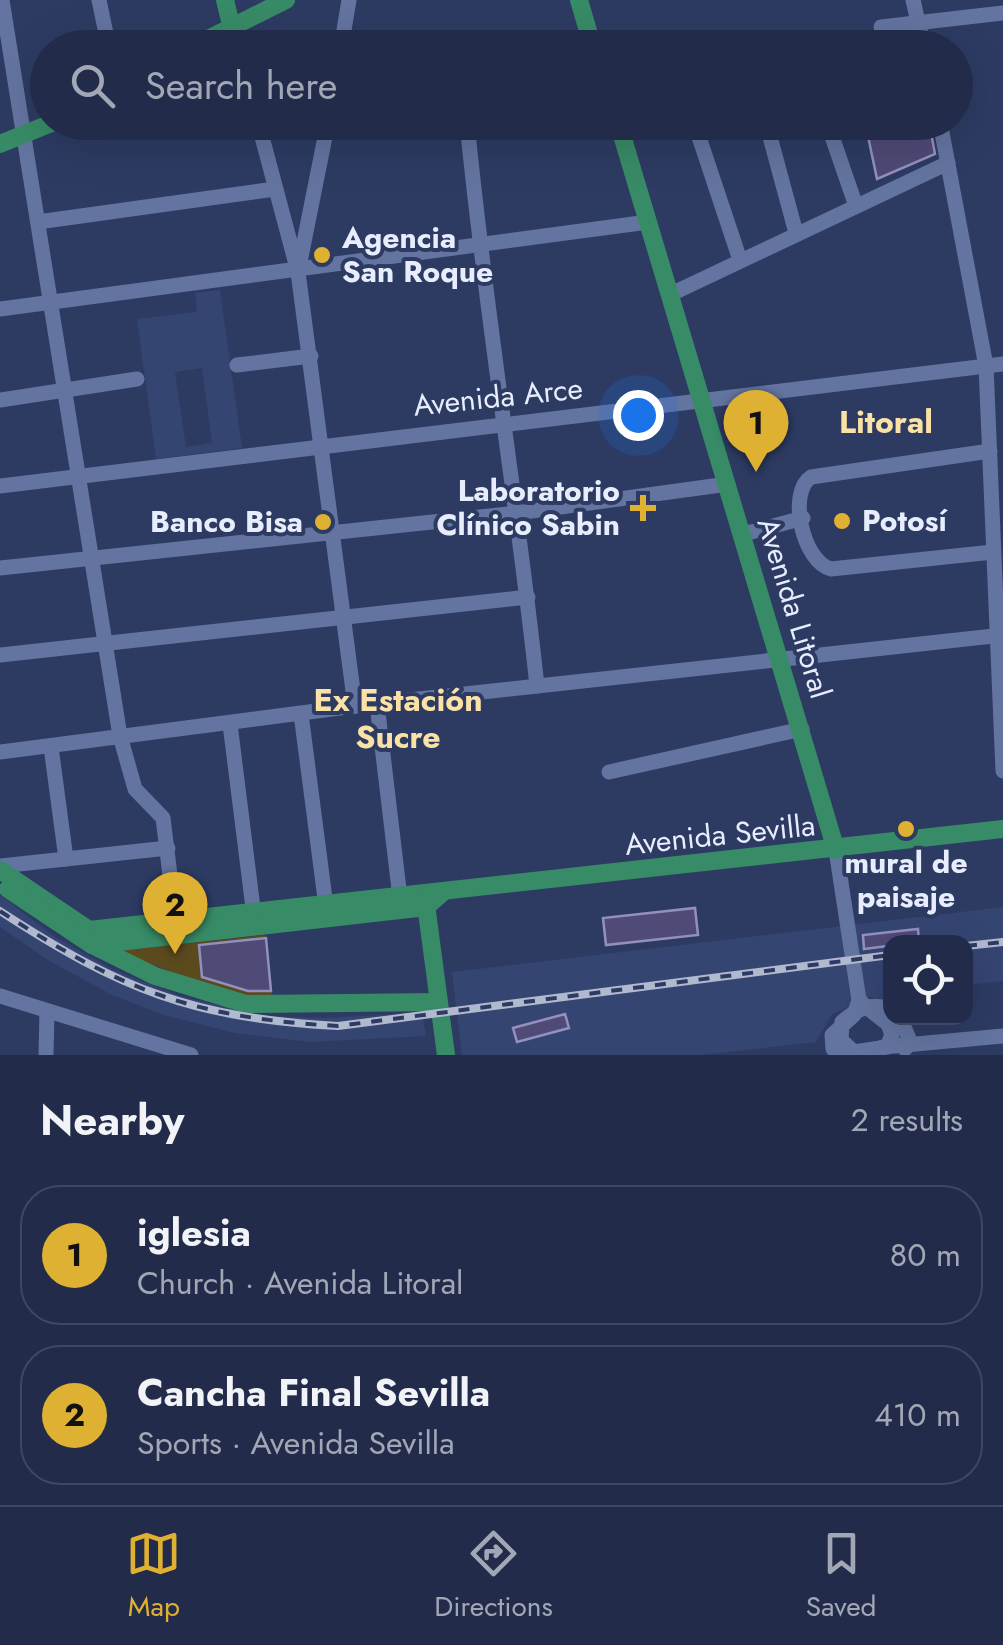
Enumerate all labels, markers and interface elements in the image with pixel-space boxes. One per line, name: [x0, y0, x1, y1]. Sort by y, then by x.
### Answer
search box: [30, 30, 973, 140]
icon: search: [65, 58, 120, 113]
text: Search here: [145, 58, 337, 113]
place label: Agencia San Roque: [341, 216, 493, 293]
marker: Agencia San Roque: [311, 244, 333, 266]
street label: Avenida Arce: [411, 366, 585, 427]
your location: [613, 390, 664, 441]
pin: 1: [724, 390, 788, 472]
district label: Litoral: [839, 399, 933, 445]
place label: Laboratorio Clínico Sabin: [437, 469, 620, 546]
marker: Laboratorio Clínico Sabin: [630, 495, 656, 521]
place label: Potosí: [862, 499, 948, 542]
place label: Banco Bisa: [150, 500, 303, 543]
marker: Potosí: [831, 510, 853, 532]
marker: Banco Bisa: [312, 511, 334, 533]
street label: Avenida Litoral: [747, 512, 842, 704]
district label: Ex Estación Sucre: [313, 677, 483, 760]
street label: Avenida Sevilla: [623, 803, 817, 866]
marker: mural de paisaje: [895, 818, 917, 840]
place label: mural de paisaje: [844, 841, 968, 918]
pin: 2: [142, 872, 208, 954]
map controls: [883, 935, 973, 1025]
button: locate: [883, 935, 973, 1025]
text: Nearby: [40, 1090, 184, 1151]
text: 2 results: [851, 1097, 963, 1143]
text: iglesia: [137, 1205, 251, 1260]
text: 1: [66, 1232, 83, 1278]
text: 80 m: [890, 1232, 961, 1278]
text: Church · Avenida Litoral: [137, 1260, 463, 1306]
text: Cancha Final Sevilla: [137, 1365, 490, 1420]
text: 2: [64, 1392, 85, 1438]
text: 410 m: [874, 1392, 961, 1438]
text: Sports · Avenida Sevilla: [137, 1420, 455, 1466]
tab: Map: [126, 1526, 181, 1627]
tab: Directions: [434, 1526, 553, 1627]
tab: Saved: [806, 1526, 877, 1627]

